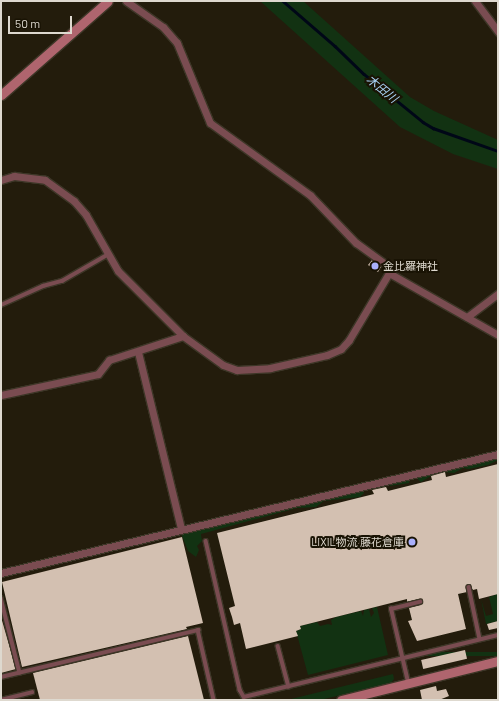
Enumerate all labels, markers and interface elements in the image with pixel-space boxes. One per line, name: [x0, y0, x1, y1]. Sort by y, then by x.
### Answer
scale bar: [10, 8, 74, 34]
text: 50 m: [15, 16, 40, 30]
water label: 木田川: [363, 72, 401, 106]
place label: 金比羅神社: [383, 259, 438, 273]
marker: 金比羅神社: [370, 261, 380, 271]
place label: LIXIL物流 藤花倉庫: [311, 535, 404, 549]
marker: LIXIL物流 藤花倉庫: [407, 537, 417, 547]

